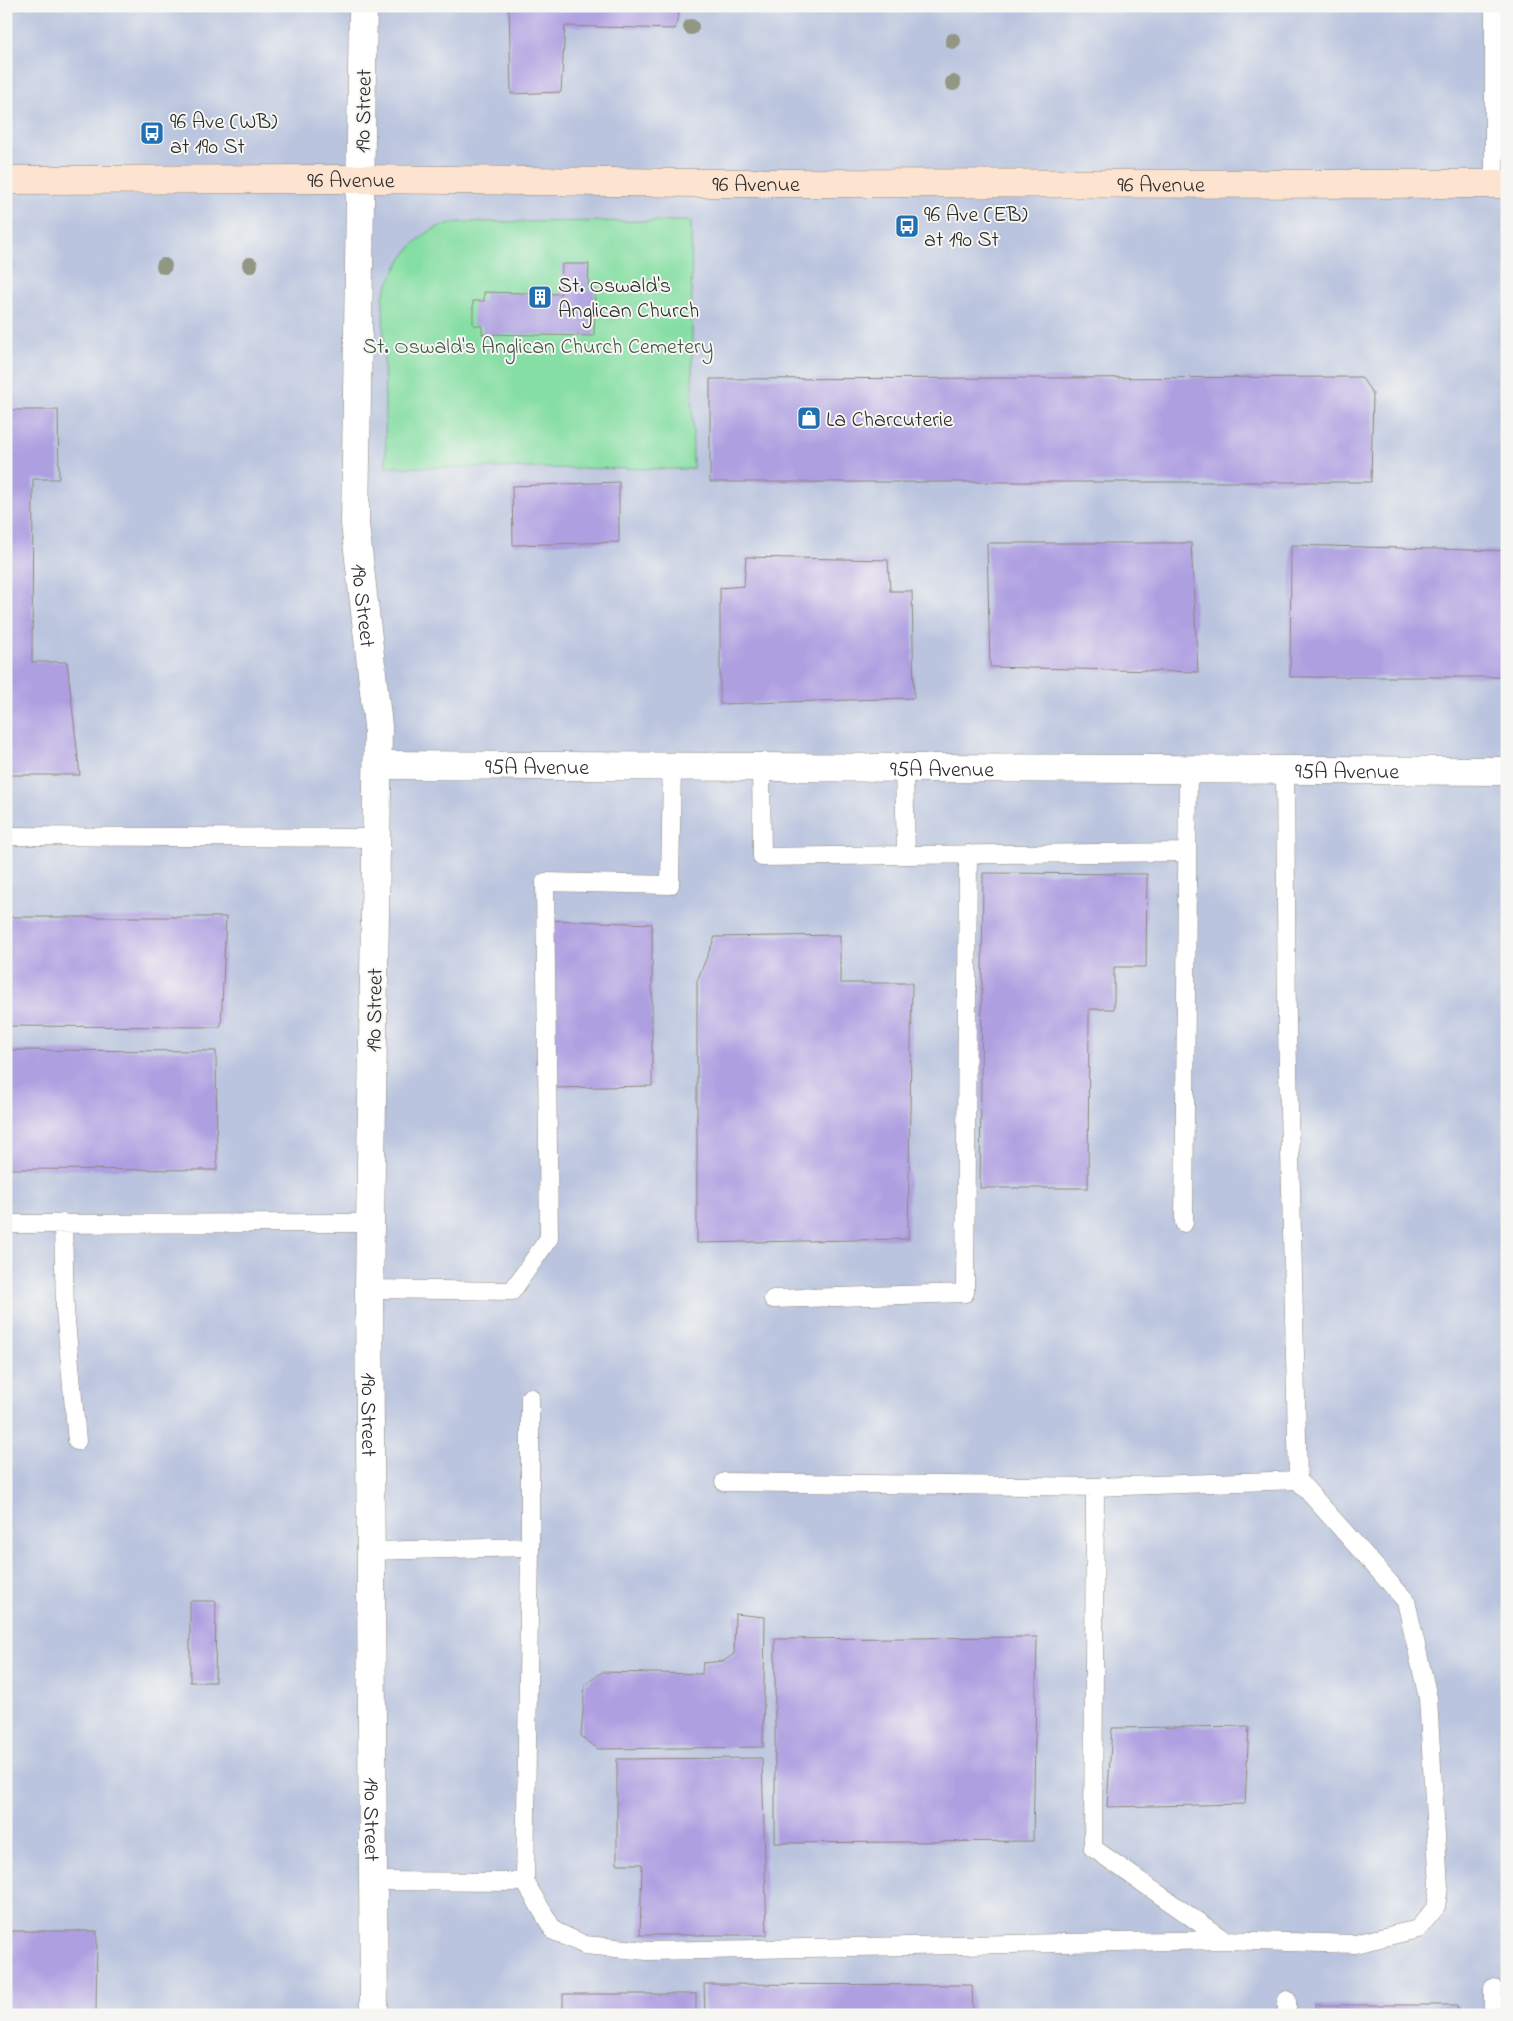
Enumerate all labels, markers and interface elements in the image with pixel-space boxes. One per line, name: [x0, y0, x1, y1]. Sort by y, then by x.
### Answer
street label: 190 Street: [348, 68, 382, 153]
place label: 96 Ave (WB) at 190 St: [170, 107, 277, 164]
bus stop icon: 96 Ave (WB) at 190 St: [139, 120, 165, 146]
street label: 96 Avenue: [307, 166, 395, 198]
street label: 96 Avenue: [712, 170, 800, 202]
street label: 96 Avenue: [1117, 171, 1205, 203]
place label: 96 Ave (EB) at 190 St: [924, 200, 1028, 257]
bus stop icon: 96 Ave (EB) at 190 St: [894, 213, 920, 239]
place label: St. Oswald's Anglican Church: [558, 271, 699, 329]
building icon: St. Oswald's Anglican Church: [527, 284, 553, 310]
park label: St. Oswald's Anglican Church Cemetery: [363, 332, 713, 365]
shop icon: La Charcuterie: [796, 405, 822, 431]
place label: La Charcuterie: [826, 405, 953, 437]
street label: 190 Street: [341, 562, 382, 650]
street label: 95A Avenue: [485, 753, 589, 785]
street label: 95A Avenue: [890, 755, 994, 787]
street label: 95A Avenue: [1295, 757, 1399, 789]
street label: 190 Street: [359, 967, 393, 1052]
street label: 190 Street: [351, 1372, 383, 1457]
street label: 190 Street: [353, 1777, 386, 1862]

